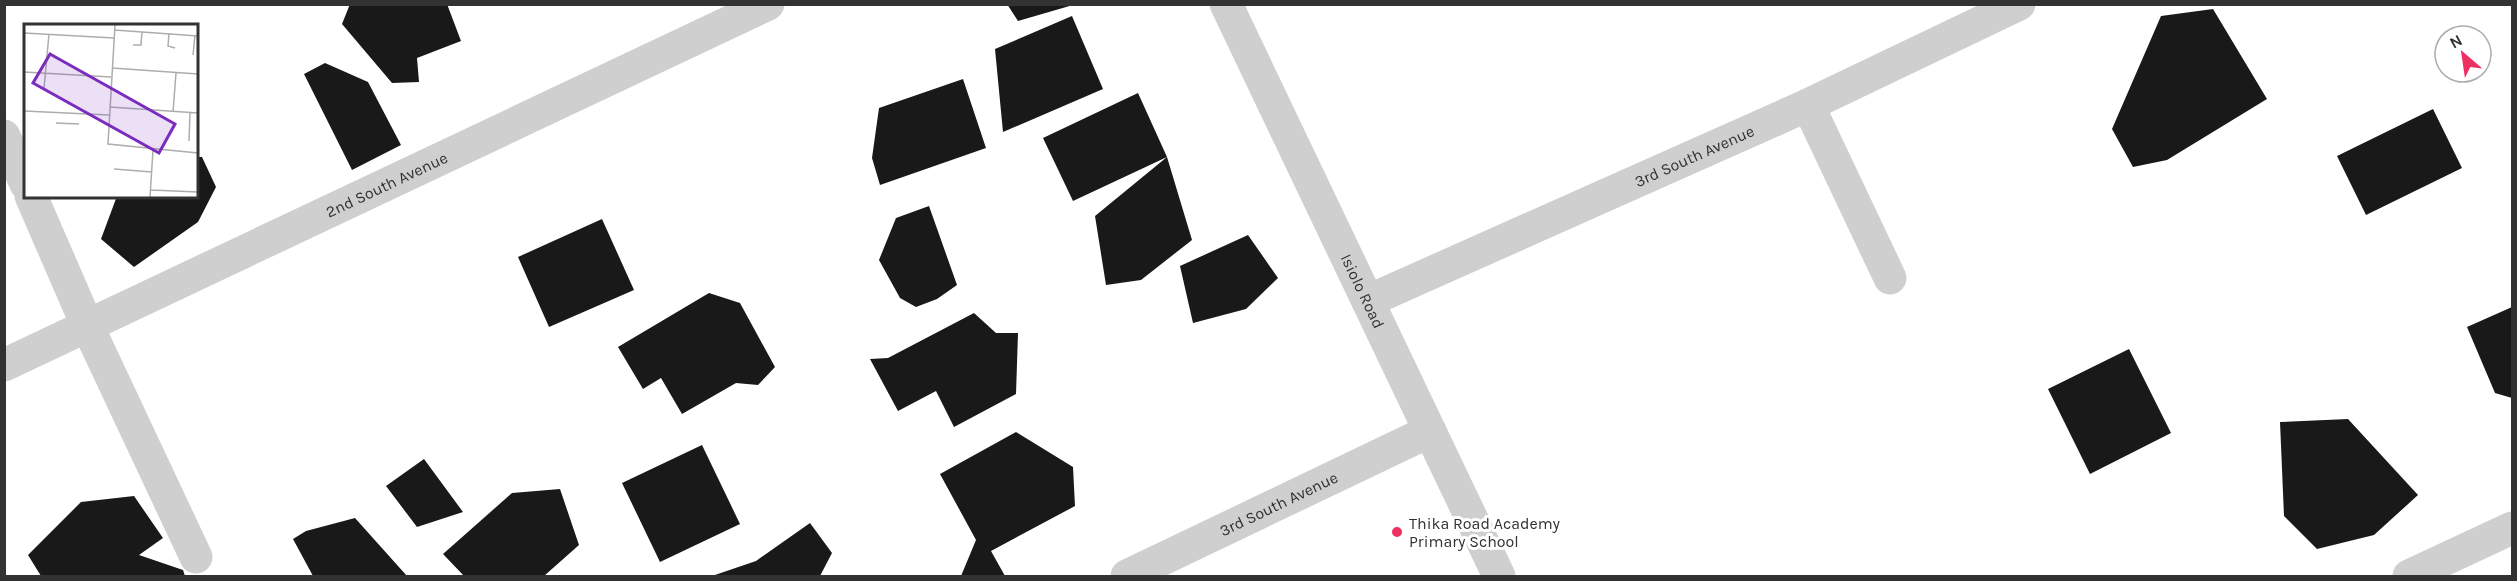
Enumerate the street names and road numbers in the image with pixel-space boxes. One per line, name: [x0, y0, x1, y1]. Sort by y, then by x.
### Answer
street label: 3rd South Avenue: [1631, 121, 1757, 191]
street label: 2nd South Avenue: [322, 147, 450, 221]
street label: Isiolo Road: [1337, 251, 1389, 331]
street label: 3rd South Avenue: [1216, 467, 1341, 540]

